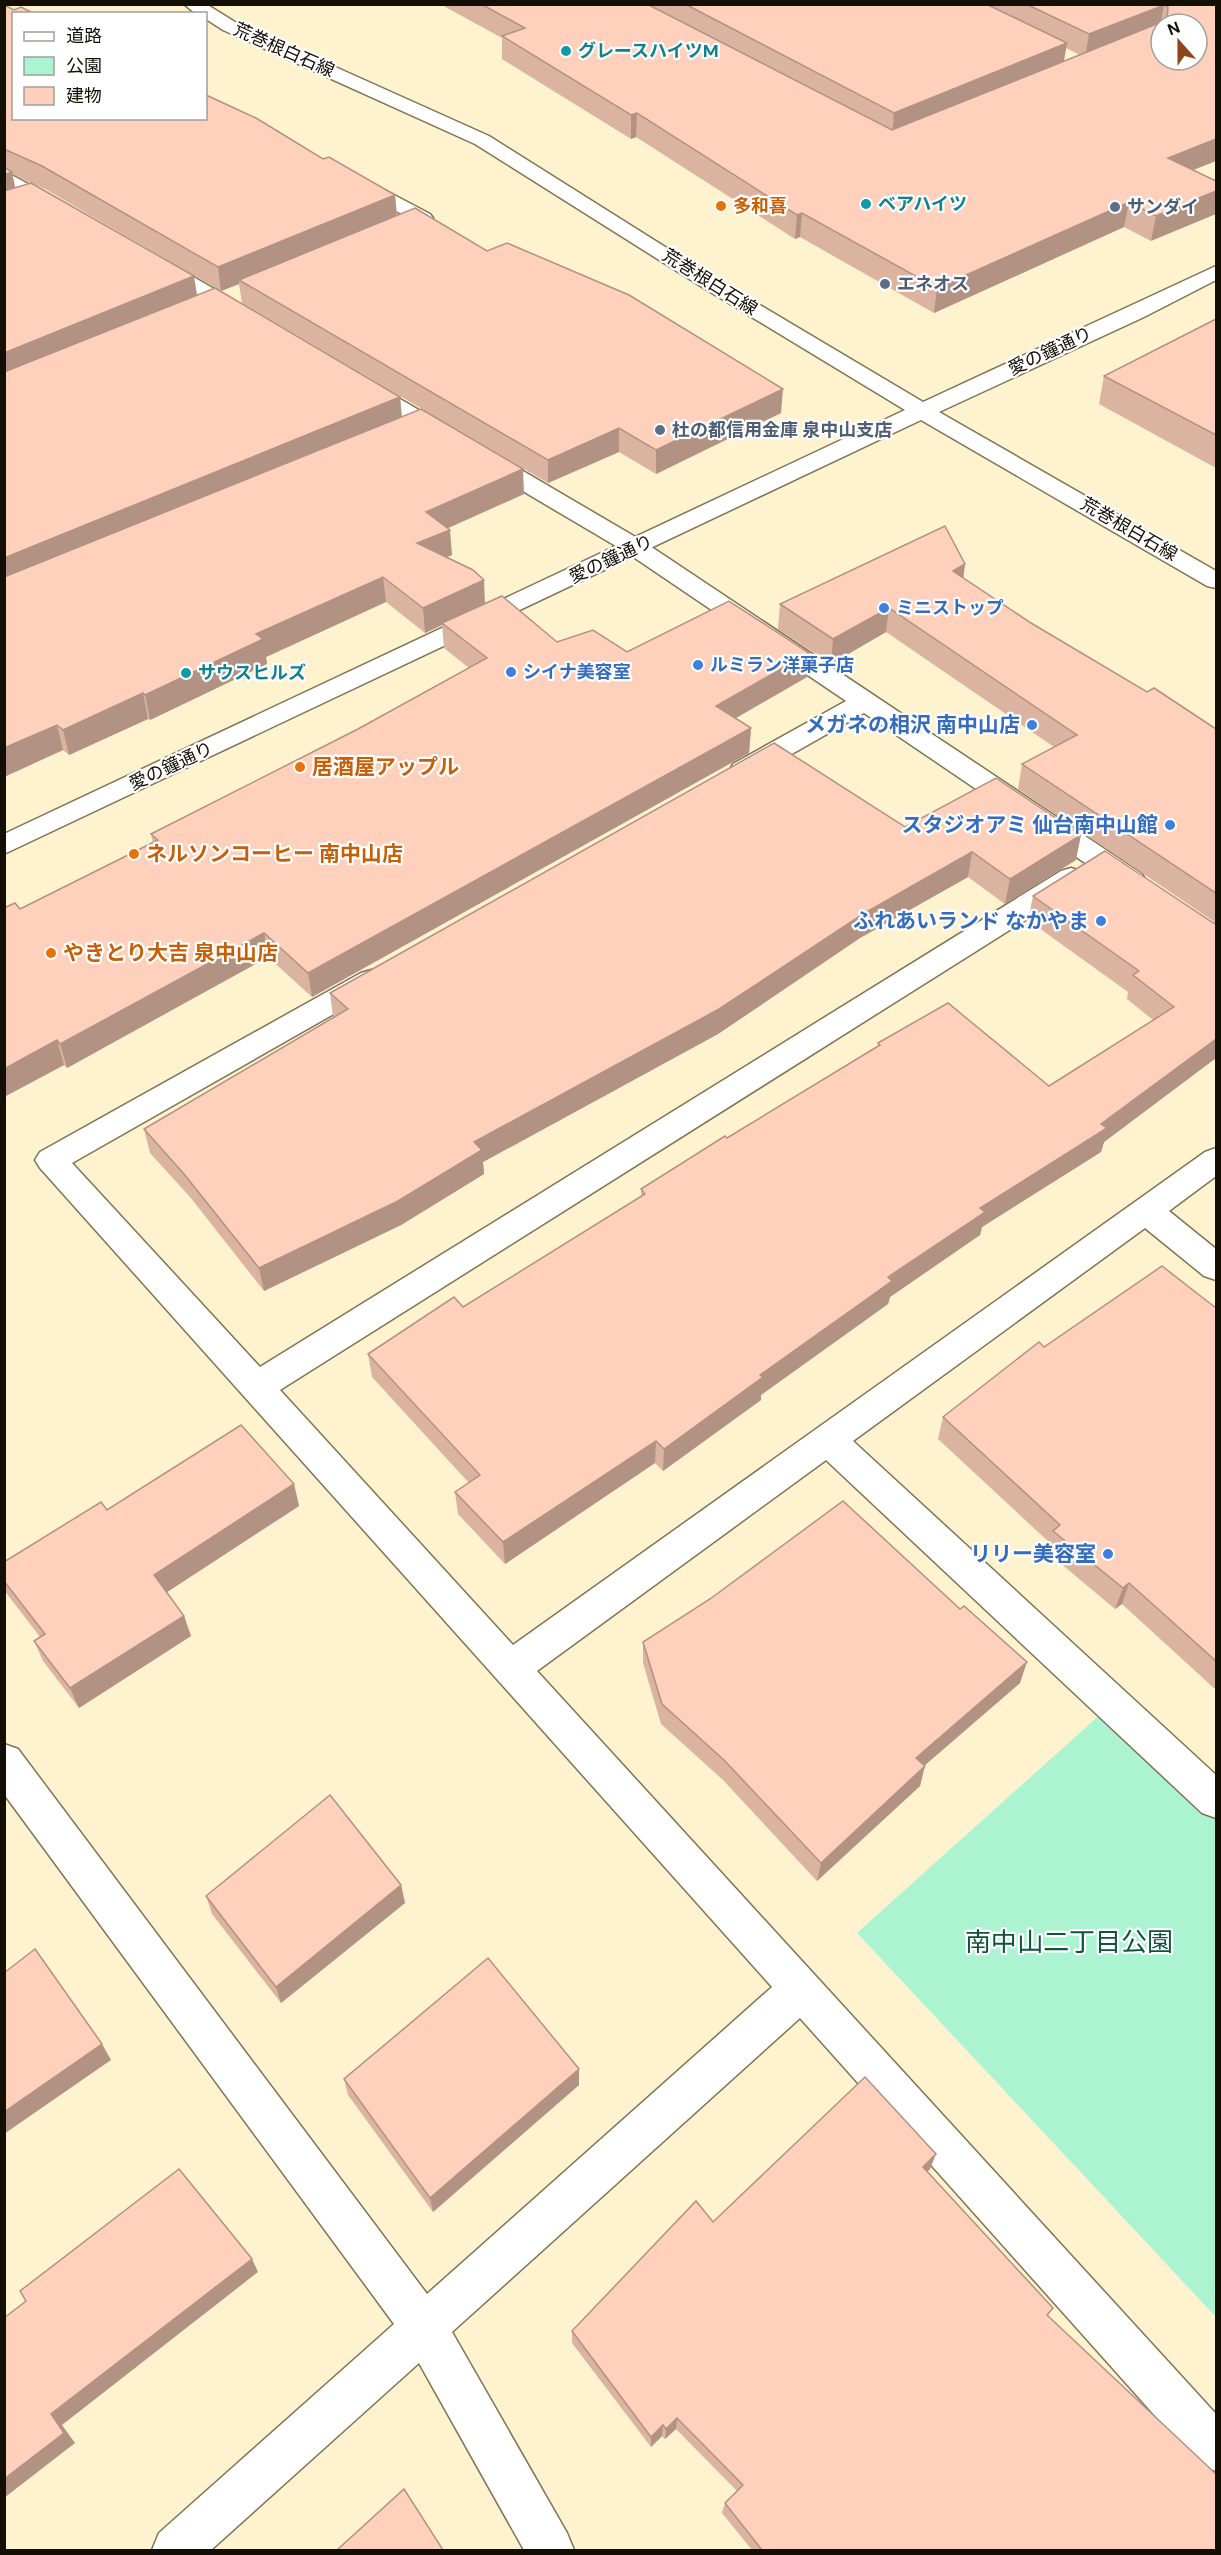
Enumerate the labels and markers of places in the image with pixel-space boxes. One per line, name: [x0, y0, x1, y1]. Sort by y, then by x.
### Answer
place label: グレースハイツM: [578, 39, 719, 63]
marker: グレースハイツM: [559, 44, 573, 58]
place label: ベアハイツ: [878, 192, 967, 216]
place label: 多和喜: [733, 194, 787, 218]
place label: サンダイ: [1127, 195, 1199, 219]
marker: ベアハイツ: [859, 197, 873, 211]
marker: 多和喜: [714, 199, 728, 213]
marker: サンダイ: [1108, 200, 1122, 214]
place label: エネオス: [897, 272, 969, 296]
marker: エネオス: [878, 277, 892, 291]
place label: 杜の都信用金庫 泉中山支店: [672, 418, 892, 442]
marker: 杜の都信用金庫 泉中山支店: [653, 423, 667, 437]
place label: ミニストップ: [896, 596, 1004, 620]
marker: ミニストップ: [877, 601, 891, 615]
place label: ルミラン洋菓子店: [710, 653, 854, 677]
marker: ルミラン洋菓子店: [691, 658, 705, 672]
place label: シイナ美容室: [523, 660, 631, 684]
place label: サウスヒルズ: [198, 661, 306, 685]
marker: シイナ美容室: [504, 665, 518, 679]
marker: サウスヒルズ: [179, 666, 193, 680]
place label: メガネの相沢 南中山店: [805, 711, 1020, 739]
marker: メガネの相沢 南中山店: [1025, 718, 1039, 732]
place label: 居酒屋アップル: [312, 753, 459, 781]
marker: 居酒屋アップル: [293, 760, 307, 774]
place label: スタジオアミ 仙台南中山館: [901, 811, 1158, 839]
marker: スタジオアミ 仙台南中山館: [1163, 818, 1177, 832]
place label: ネルソンコーヒー 南中山店: [146, 840, 403, 868]
marker: ネルソンコーヒー 南中山店: [127, 847, 141, 861]
place label: ふれあいランド なかやま: [853, 907, 1089, 935]
marker: ふれあいランド なかやま: [1094, 914, 1108, 928]
place label: やきとり大吉 泉中山店: [63, 939, 278, 967]
marker: やきとり大吉 泉中山店: [44, 946, 58, 960]
place label: リリー美容室: [970, 1540, 1096, 1568]
marker: リリー美容室: [1101, 1547, 1115, 1561]

